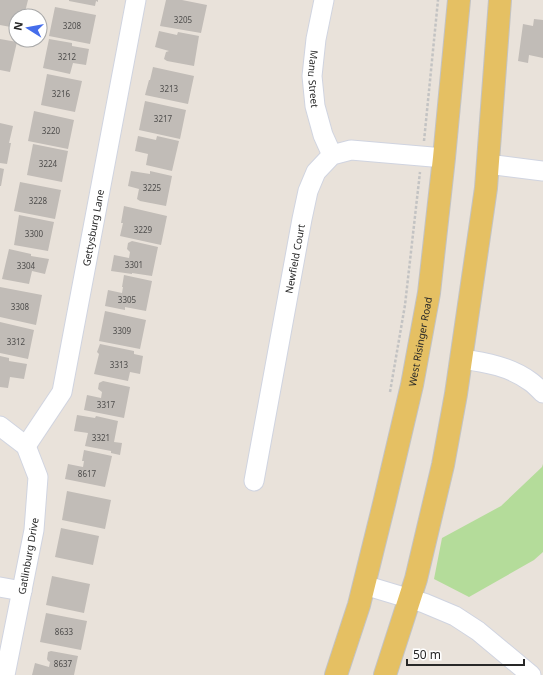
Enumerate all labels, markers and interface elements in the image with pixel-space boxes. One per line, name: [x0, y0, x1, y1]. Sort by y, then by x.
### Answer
north arrow: [8, 8, 48, 48]
house number: 3205: [174, 14, 193, 25]
text: N: [9, 20, 26, 32]
house number: 3208: [63, 20, 82, 31]
street label: Manu Street: [305, 50, 322, 109]
house number: 3212: [58, 51, 77, 62]
house number: 3213: [160, 83, 179, 94]
house number: 3216: [52, 88, 71, 99]
house number: 3217: [154, 113, 173, 124]
house number: 3220: [42, 125, 61, 136]
house number: 3224: [39, 158, 58, 169]
house number: 3225: [143, 182, 162, 193]
street label: Gettysburg Lane: [79, 188, 107, 267]
house number: 3228: [29, 195, 48, 206]
street label: Newfield Court: [282, 222, 308, 295]
house number: 3229: [134, 224, 153, 235]
house number: 3300: [25, 228, 44, 239]
house number: 3301: [125, 259, 143, 270]
house number: 3304: [17, 260, 36, 271]
house number: 3305: [118, 294, 137, 305]
street label: West Risinger Road: [405, 296, 435, 388]
house number: 3308: [11, 301, 30, 312]
house number: 3309: [113, 325, 132, 336]
house number: 3312: [7, 336, 26, 347]
house number: 3313: [110, 359, 129, 370]
house number: 3317: [97, 399, 116, 410]
house number: 3321: [92, 432, 110, 443]
house number: 8617: [78, 468, 97, 479]
street label: Gatlinburg Drive: [14, 516, 42, 595]
house number: 8633: [55, 626, 74, 637]
scale bar: [407, 641, 524, 667]
text: 50 m: [413, 646, 441, 663]
house number: 8637: [54, 658, 73, 669]

